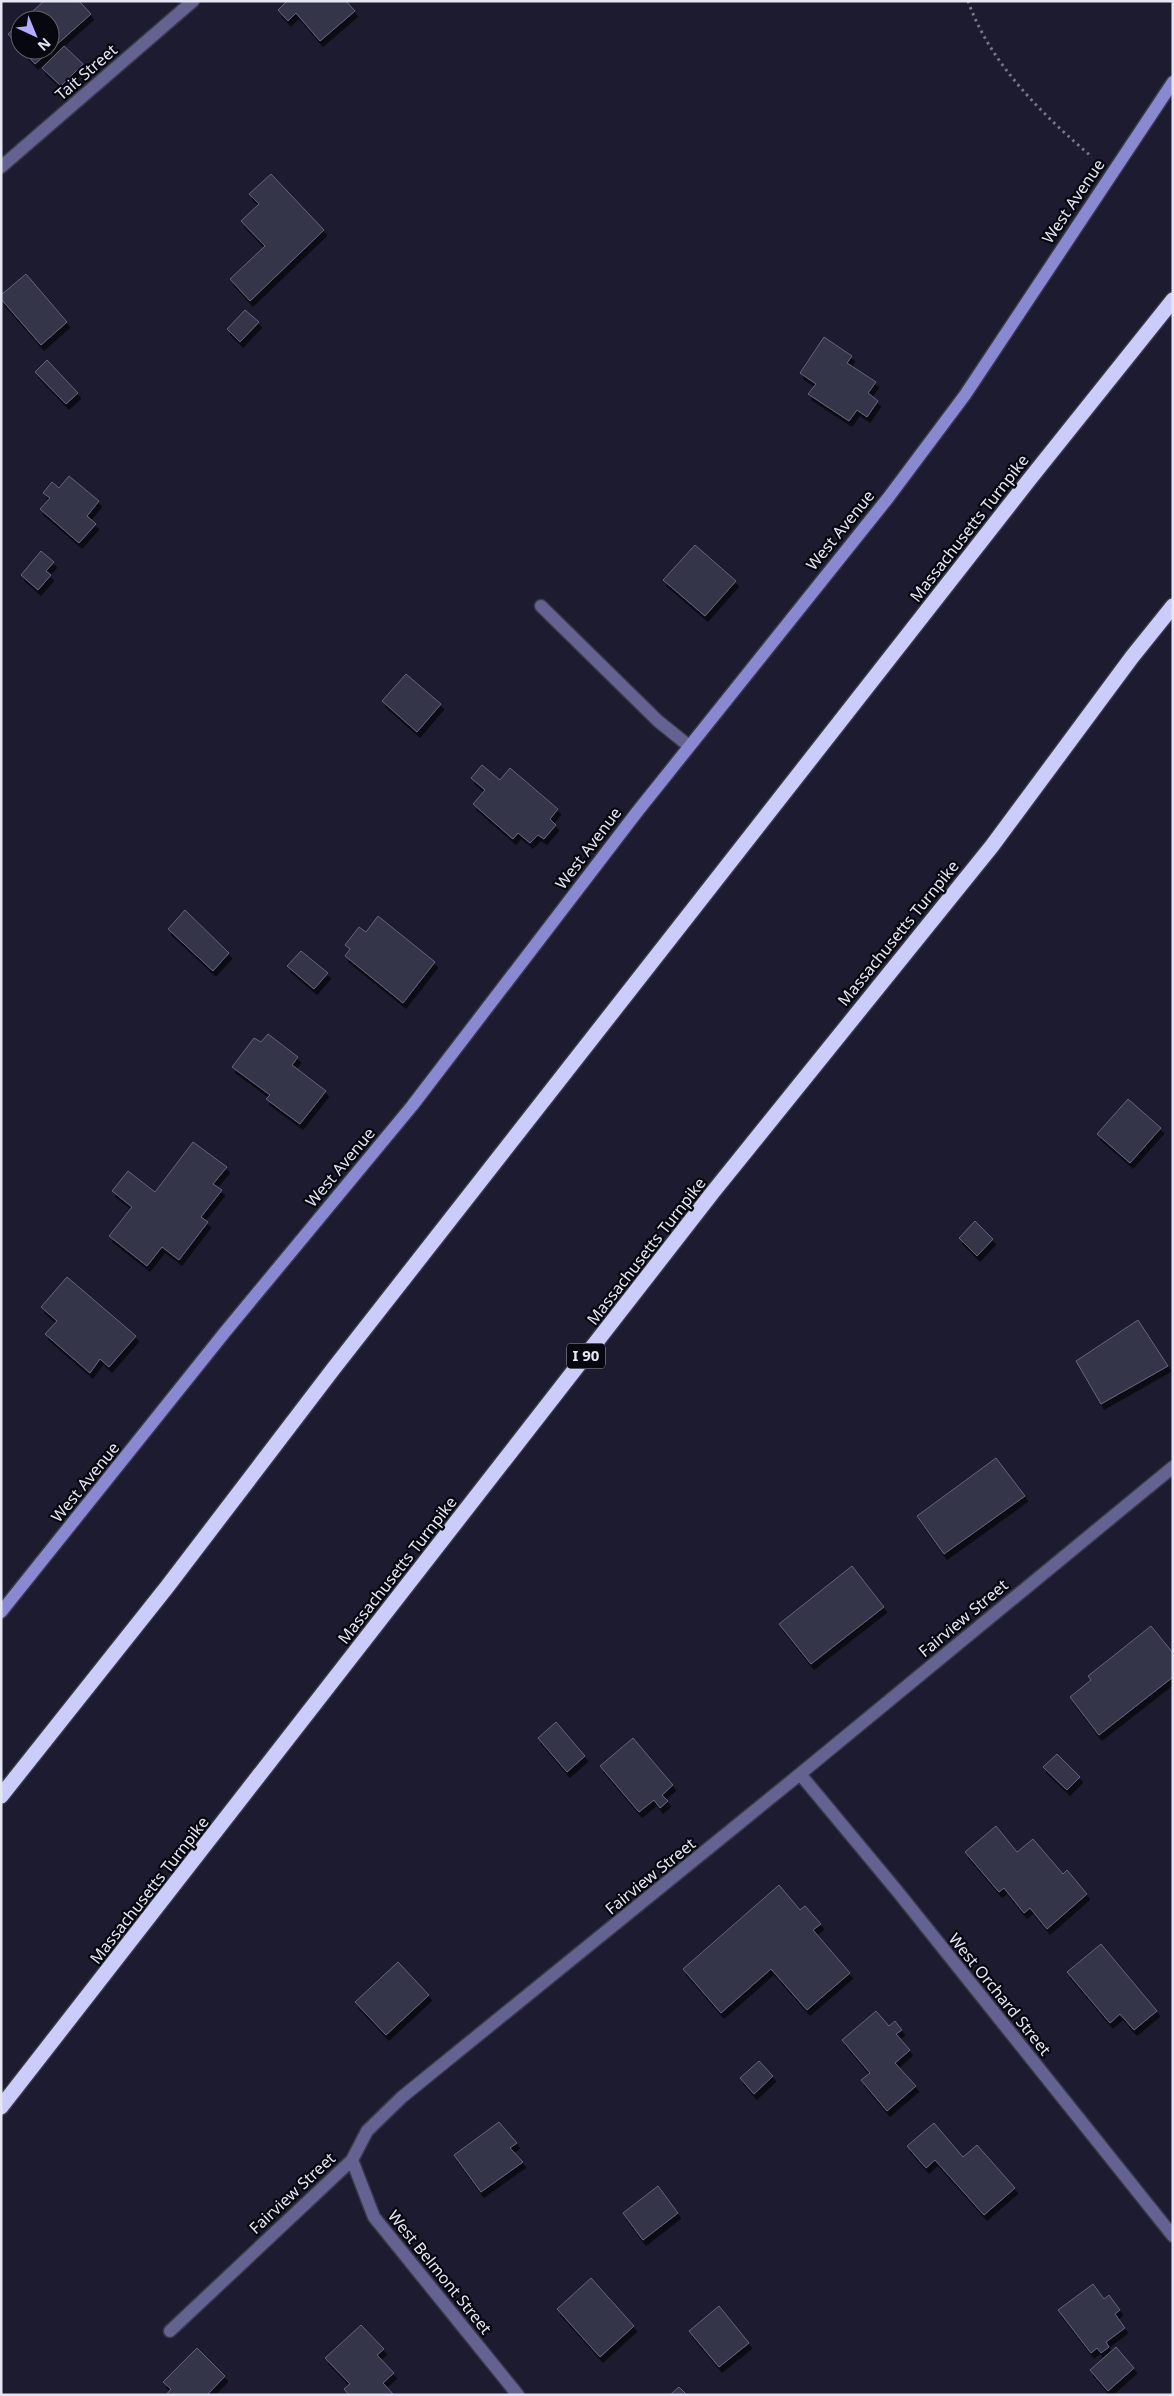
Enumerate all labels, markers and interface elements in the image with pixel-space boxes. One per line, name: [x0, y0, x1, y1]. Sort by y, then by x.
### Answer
north arrow: [10, 10, 60, 60]
text: N: [34, 34, 55, 56]
street label: Tait Street: [50, 39, 122, 105]
street label: West Avenue: [1037, 154, 1109, 248]
street label: Massachusetts Turnpike: [905, 450, 1033, 606]
street label: West Avenue: [801, 485, 879, 575]
street label: West Avenue: [550, 802, 626, 894]
street label: Massachusetts Turnpike: [832, 856, 964, 1010]
street label: West Avenue: [300, 1123, 380, 1211]
street label: Massachusetts Turnpike: [582, 1173, 710, 1329]
road number: I 90: [567, 1344, 605, 1368]
street label: West Avenue: [46, 1437, 124, 1527]
street label: Massachusetts Turnpike: [333, 1492, 461, 1648]
street label: Fairview Street: [914, 1574, 1013, 1662]
street label: Massachusetts Turnpike: [85, 1812, 213, 1968]
street label: Fairview Street: [600, 1833, 700, 1919]
street label: West Orchard Street: [944, 1928, 1056, 2060]
street label: Fairview Street: [244, 2147, 340, 2239]
street label: West Belmont Street: [383, 2205, 497, 2339]

